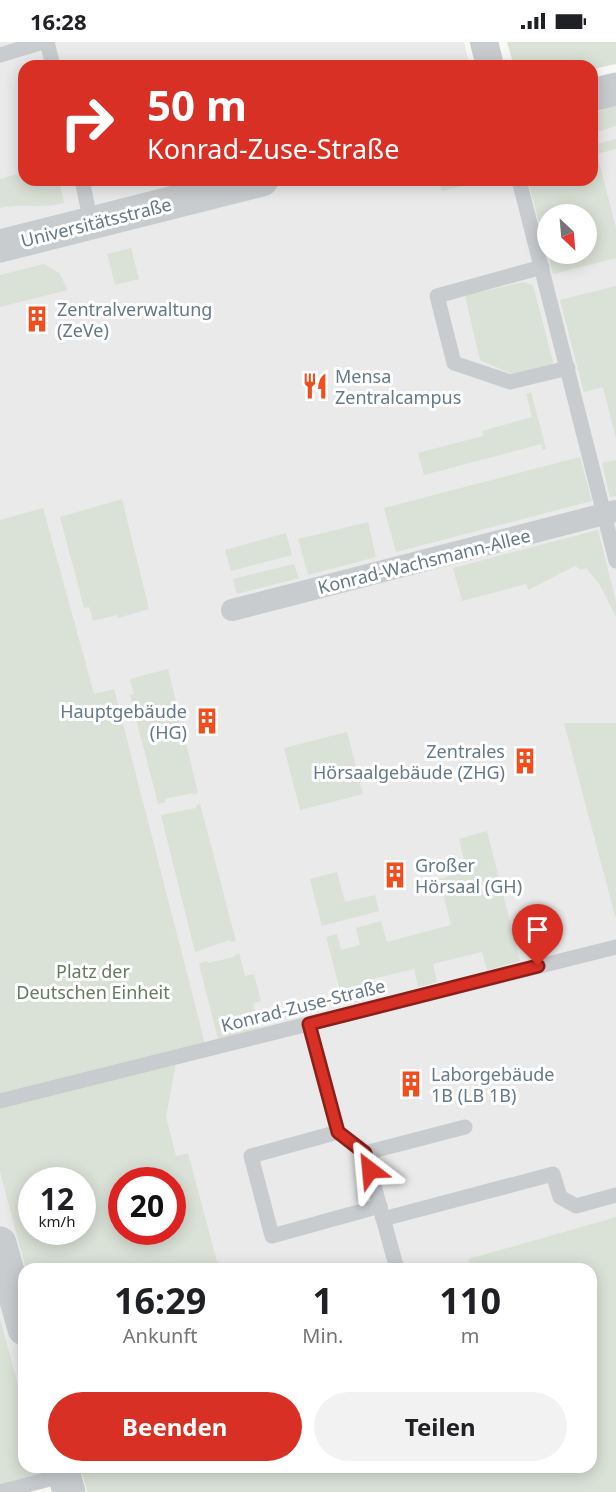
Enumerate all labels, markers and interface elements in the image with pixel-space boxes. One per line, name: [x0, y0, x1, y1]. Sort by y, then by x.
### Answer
text: 16:28: [30, 6, 87, 36]
text: 50 m: [147, 76, 247, 133]
icon: right: [48, 84, 126, 162]
text: Konrad-Zuse-Straße: [147, 130, 399, 167]
street label: Universitätsstraße: [18, 192, 174, 252]
north arrow: [537, 204, 597, 264]
map controls: [537, 204, 597, 264]
place label: Zentralverwaltung (ZeVe): [57, 297, 212, 342]
building icon: Zentralverwaltung (ZeVe): [22, 304, 52, 334]
place label: Mensa Zentralcampus: [335, 364, 461, 409]
restaurant icon: Mensa Zentralcampus: [300, 371, 330, 401]
street label: Konrad-Wachsmann-Allee: [315, 523, 533, 599]
place label: Hauptgebäude (HG): [60, 699, 187, 744]
building icon: Hauptgebäude (HG): [192, 706, 222, 736]
place label: Zentrales Hörsaalgebäude (ZHG): [313, 739, 505, 784]
building icon: Zentrales Hörsaalgebäude (ZHG): [510, 746, 540, 776]
place label: Großer Hörsaal (GH): [415, 853, 522, 898]
building icon: Großer Hörsaal (GH): [380, 860, 410, 890]
pin: [512, 904, 563, 966]
icon: arrive: [521, 913, 554, 946]
park label: Platz der Deutschen Einheit: [16, 959, 170, 1004]
street label: Konrad-Zuse-Straße: [218, 973, 388, 1037]
place label: Laborgebäude 1B (LB 1B): [431, 1062, 554, 1107]
building icon: Laborgebäude 1B (LB 1B): [396, 1069, 426, 1099]
position arrow: [338, 1138, 402, 1202]
speed limit sign: 20: [108, 1167, 186, 1245]
text: 12: [40, 1178, 74, 1219]
text: km/h: [39, 1211, 75, 1231]
text: 16:29: [114, 1276, 206, 1325]
text: 1: [313, 1276, 333, 1325]
text: 110: [439, 1276, 501, 1325]
text: Ankunft: [123, 1322, 197, 1349]
text: Min.: [302, 1322, 343, 1349]
text: m: [461, 1322, 480, 1349]
button: Beenden: [48, 1392, 302, 1461]
button: Teilen: [314, 1392, 567, 1461]

